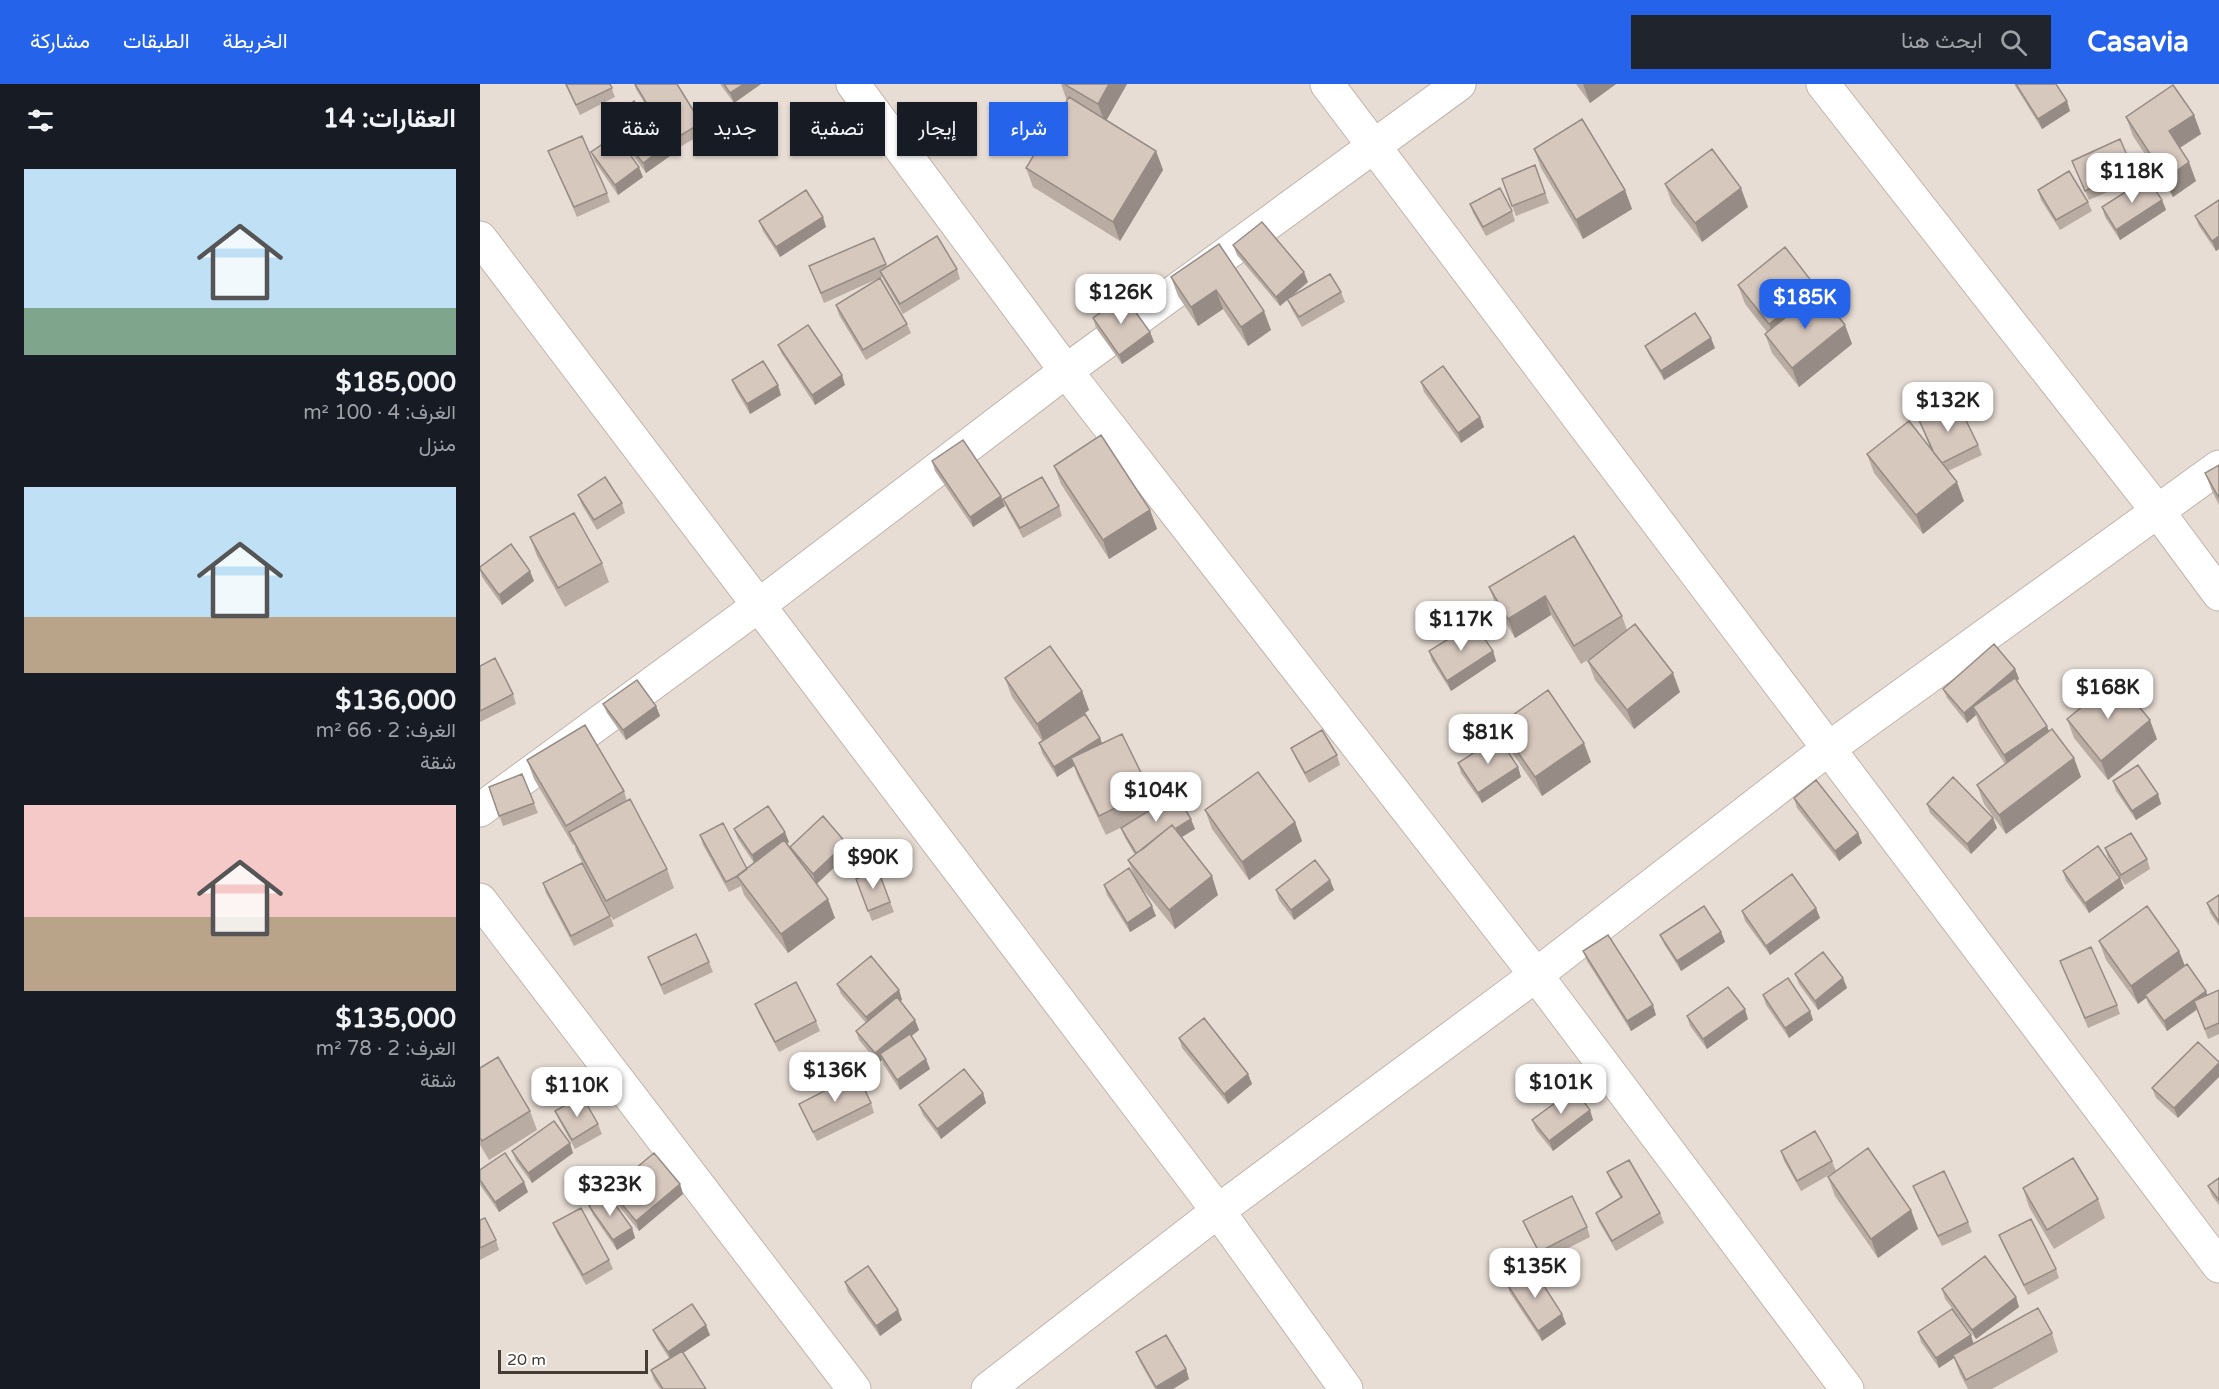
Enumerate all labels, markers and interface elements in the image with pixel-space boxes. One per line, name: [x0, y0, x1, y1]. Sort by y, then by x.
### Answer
search box: [1631, 15, 2051, 69]
text: Casavia: [2087, 25, 2189, 59]
icon: search: [1997, 26, 2030, 59]
text: ابحث هنا: [1901, 28, 1982, 54]
text: مشاركة: [30, 29, 90, 54]
text: الطبقات: [123, 29, 190, 54]
text: الخريطة: [223, 29, 288, 54]
chip: شقة: [601, 102, 681, 156]
chip: جديد: [693, 102, 778, 156]
chip: تصفية: [790, 102, 885, 156]
chip: إيجار: [897, 102, 977, 156]
chip: شراء: [989, 102, 1068, 156]
text: العقارات: 14: [323, 103, 456, 134]
icon: filters: [24, 104, 57, 137]
pin: $118K: [2090, 153, 2174, 204]
text: $118K: [2100, 160, 2164, 184]
icon: home: [186, 208, 294, 316]
pin: $126K: [1079, 274, 1163, 325]
pin: $185K: [1763, 279, 1847, 330]
text: $126K: [1089, 281, 1153, 305]
text: $185K: [1773, 286, 1837, 310]
text: $185,000: [336, 367, 456, 398]
pin: $132K: [1906, 382, 1990, 433]
text: $132K: [1916, 389, 1980, 413]
text: الغرف: 4 · 100 m²: [303, 401, 456, 425]
text: منزل: [419, 433, 456, 457]
icon: home: [186, 526, 294, 634]
pin: $117K: [1419, 601, 1503, 652]
text: $117K: [1429, 608, 1493, 632]
pin: $168K: [2066, 669, 2150, 720]
text: $168K: [2076, 676, 2140, 700]
text: $136,000: [335, 685, 456, 716]
pin: $81K: [1452, 714, 1524, 765]
text: الغرف: 2 · 66 m²: [316, 719, 456, 743]
text: $81K: [1463, 721, 1513, 745]
text: شقة: [420, 751, 456, 775]
pin: $104K: [1114, 772, 1198, 823]
text: $104K: [1124, 779, 1188, 803]
pin: $90K: [837, 839, 909, 890]
icon: home: [186, 844, 294, 952]
text: $90K: [848, 846, 898, 870]
text: $135,000: [336, 1003, 456, 1034]
text: الغرف: 2 · 78 m²: [316, 1037, 456, 1061]
pin: $136K: [793, 1052, 877, 1103]
text: $136K: [803, 1059, 867, 1083]
pin: $101K: [1519, 1064, 1603, 1115]
pin: $110K: [535, 1067, 619, 1118]
text: شقة: [420, 1069, 456, 1093]
text: $101K: [1529, 1071, 1593, 1095]
text: $110K: [545, 1074, 609, 1098]
pin: $323K: [568, 1166, 652, 1217]
text: $323K: [578, 1173, 642, 1197]
pin: $135K: [1493, 1248, 1577, 1299]
text: $135K: [1503, 1255, 1567, 1279]
scale bar: [498, 1347, 648, 1374]
text: 20 m: [507, 1350, 546, 1370]

